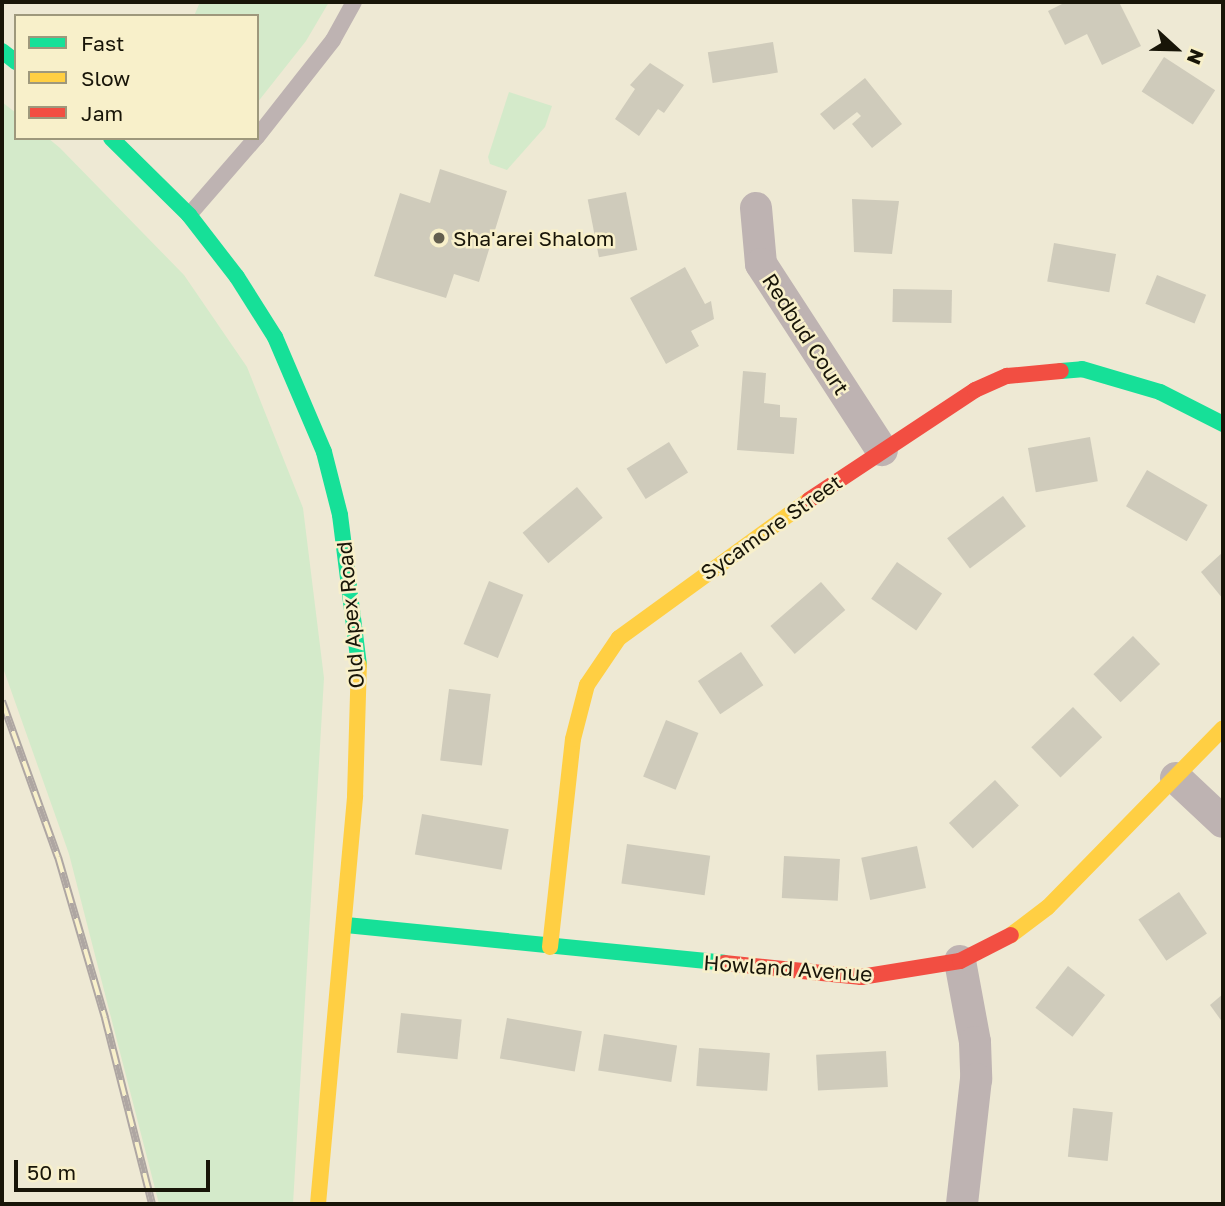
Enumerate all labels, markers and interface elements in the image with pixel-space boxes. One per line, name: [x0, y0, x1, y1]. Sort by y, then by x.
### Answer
legend: [14, 14, 259, 140]
north arrow: [1141, 14, 1211, 84]
text: Fast: [81, 30, 124, 56]
text: N: [1183, 46, 1209, 68]
text: Slow: [81, 65, 130, 91]
text: Jam: [81, 100, 123, 126]
place label: Sha'arei Shalom: [453, 225, 614, 251]
marker: Sha'arei Shalom: [431, 230, 447, 246]
street label: Redbud Court: [757, 269, 855, 399]
street label: Sycamore Street: [696, 469, 846, 585]
street label: Old Apex Road: [331, 541, 369, 689]
street label: Howland Avenue: [703, 950, 873, 986]
scale bar: [18, 1146, 214, 1190]
text: 50 m: [27, 1159, 76, 1185]

